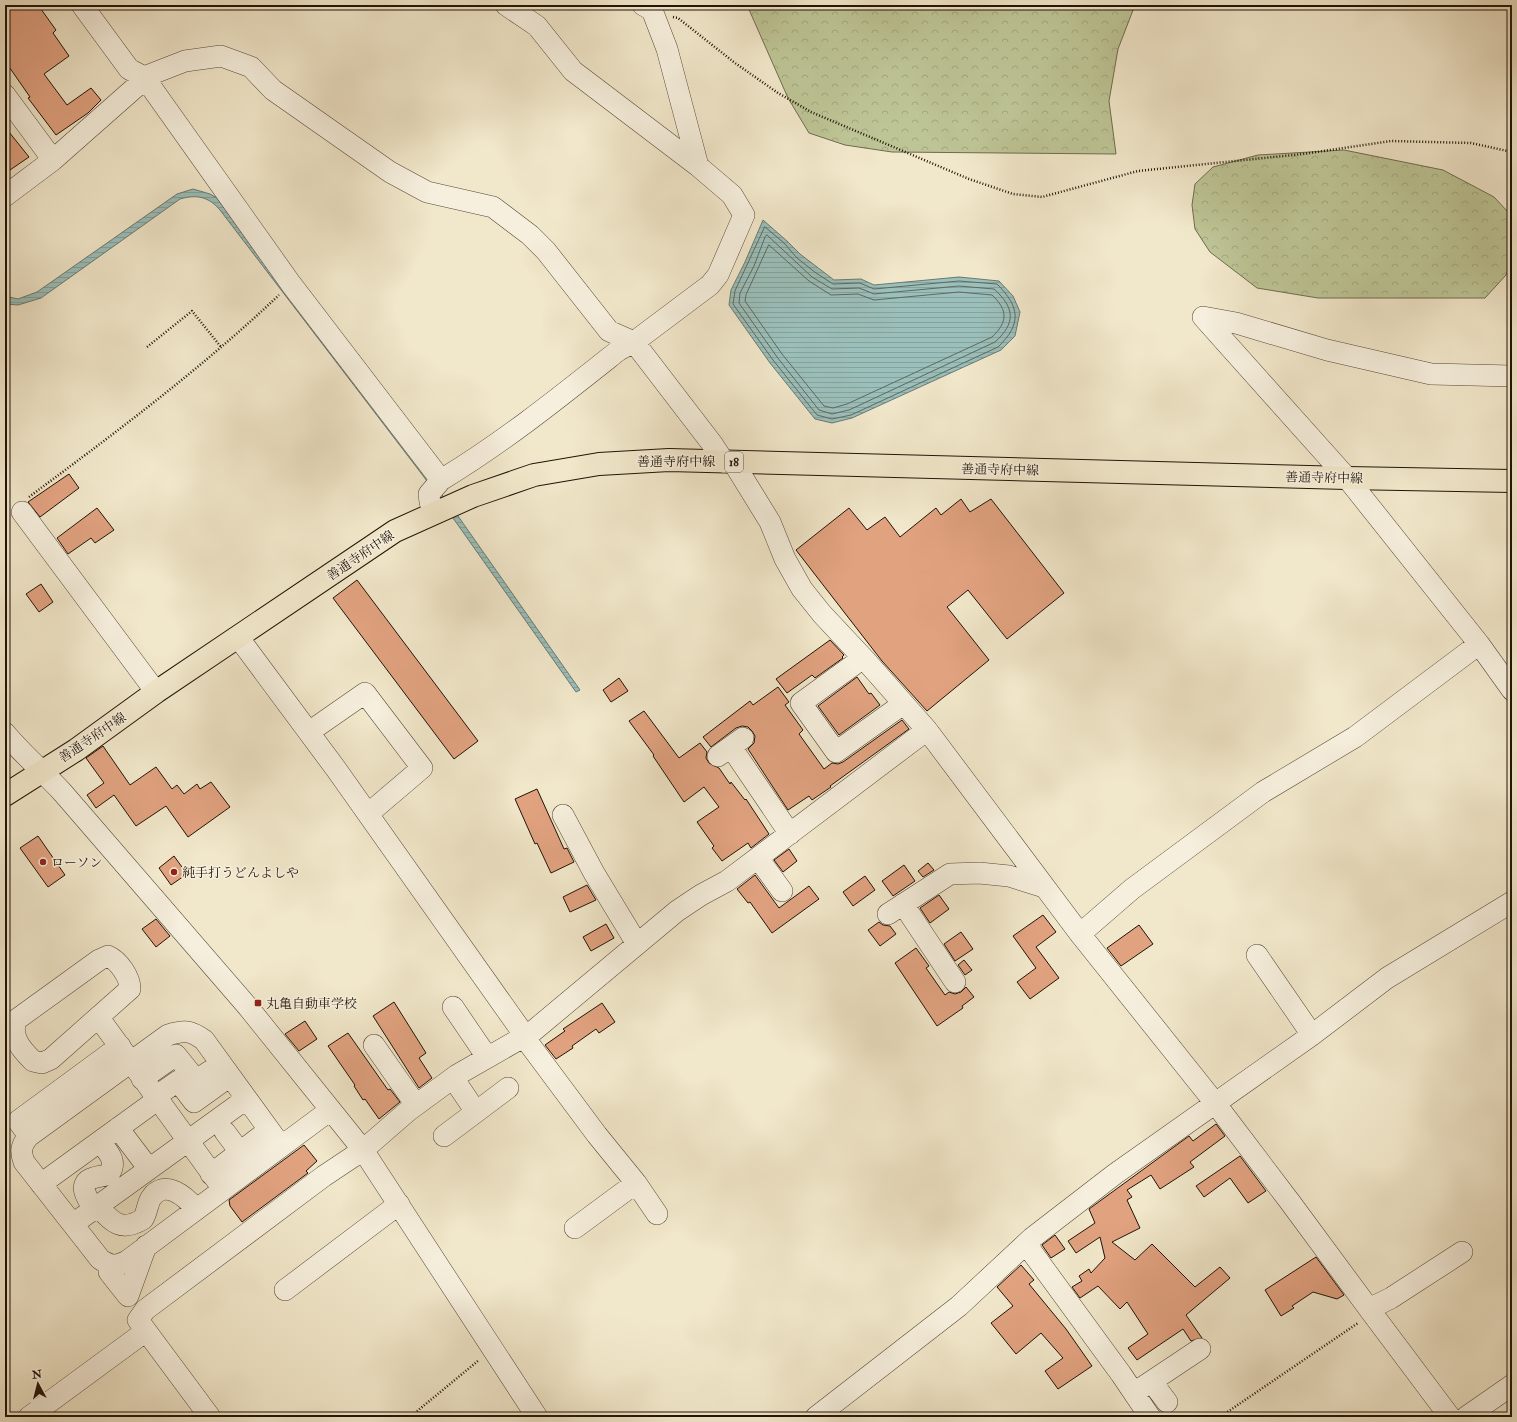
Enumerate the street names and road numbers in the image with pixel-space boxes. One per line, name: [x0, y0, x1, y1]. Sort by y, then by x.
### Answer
road number: 18: [725, 452, 743, 472]
street label: 善通寺府中線: [637, 454, 715, 470]
street label: 善通寺府中線: [961, 461, 1039, 479]
street label: 善通寺府中線: [1285, 469, 1363, 487]
street label: 善通寺府中線: [324, 527, 397, 584]
street label: 善通寺府中線: [56, 709, 129, 766]

